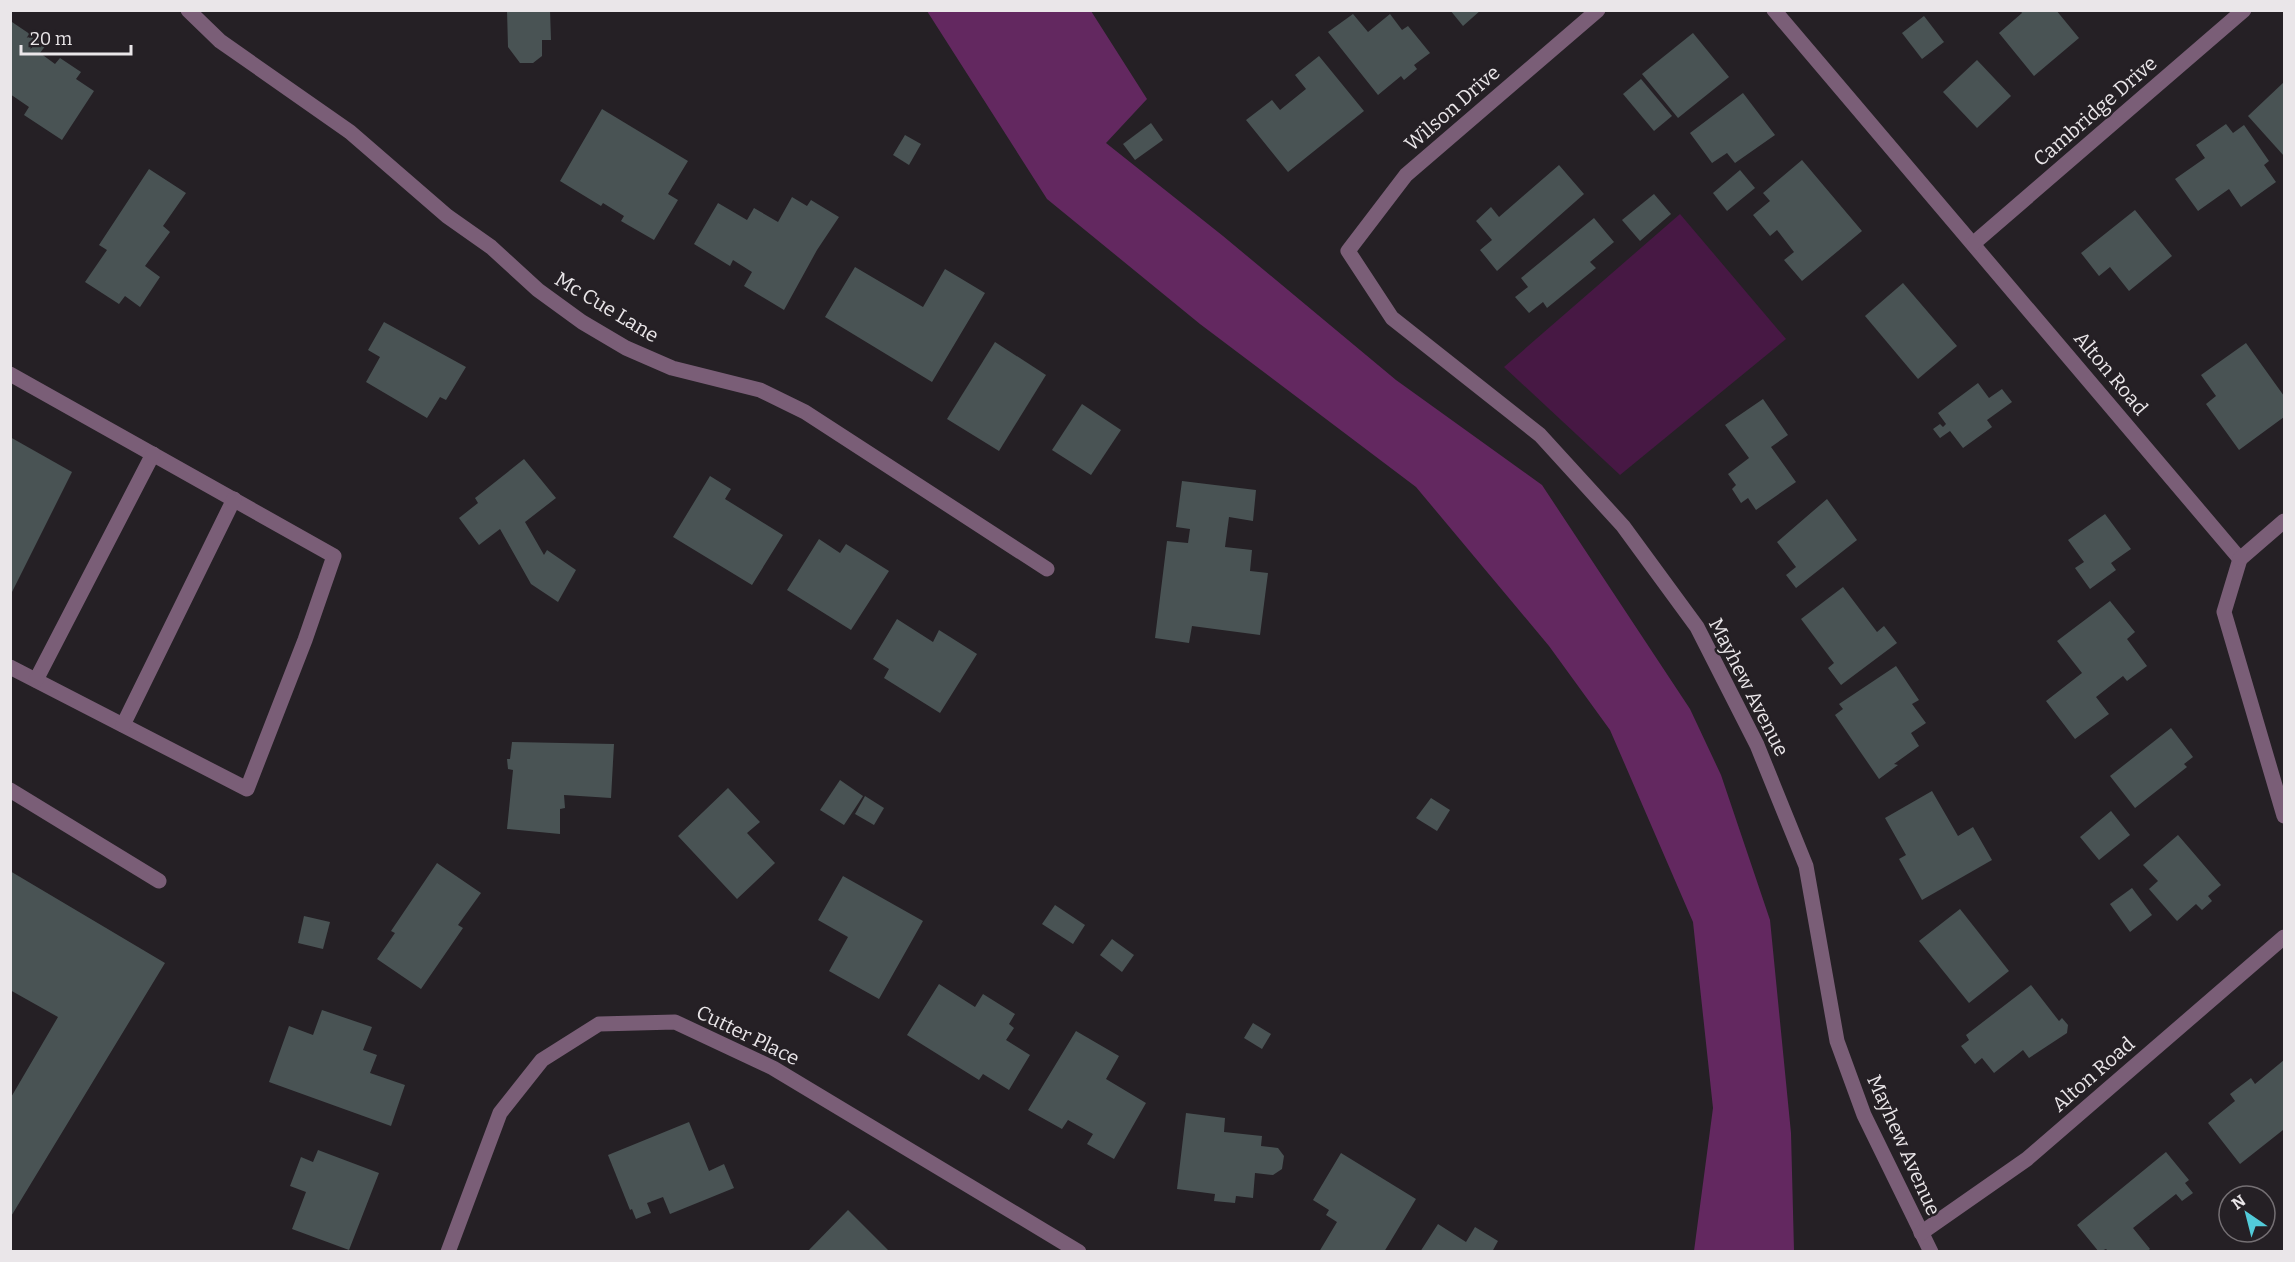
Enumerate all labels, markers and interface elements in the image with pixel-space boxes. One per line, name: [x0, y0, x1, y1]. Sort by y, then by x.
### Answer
scale bar: [21, 18, 130, 56]
text: 20 m: [30, 28, 72, 50]
street label: Cambridge Drive: [2028, 51, 2162, 171]
street label: Wilson Drive: [1399, 60, 1505, 156]
street label: Mc Cue Lane: [551, 267, 663, 347]
street label: Alton Road: [2069, 326, 2153, 420]
street label: Mayhew Avenue: [1704, 614, 1794, 760]
street label: Cutter Place: [693, 1000, 803, 1070]
street label: Alton Road: [2047, 1031, 2139, 1116]
street label: Mayhew Avenue: [1862, 1071, 1946, 1219]
north arrow: [2217, 1184, 2277, 1244]
text: N: [2228, 1191, 2249, 1213]

